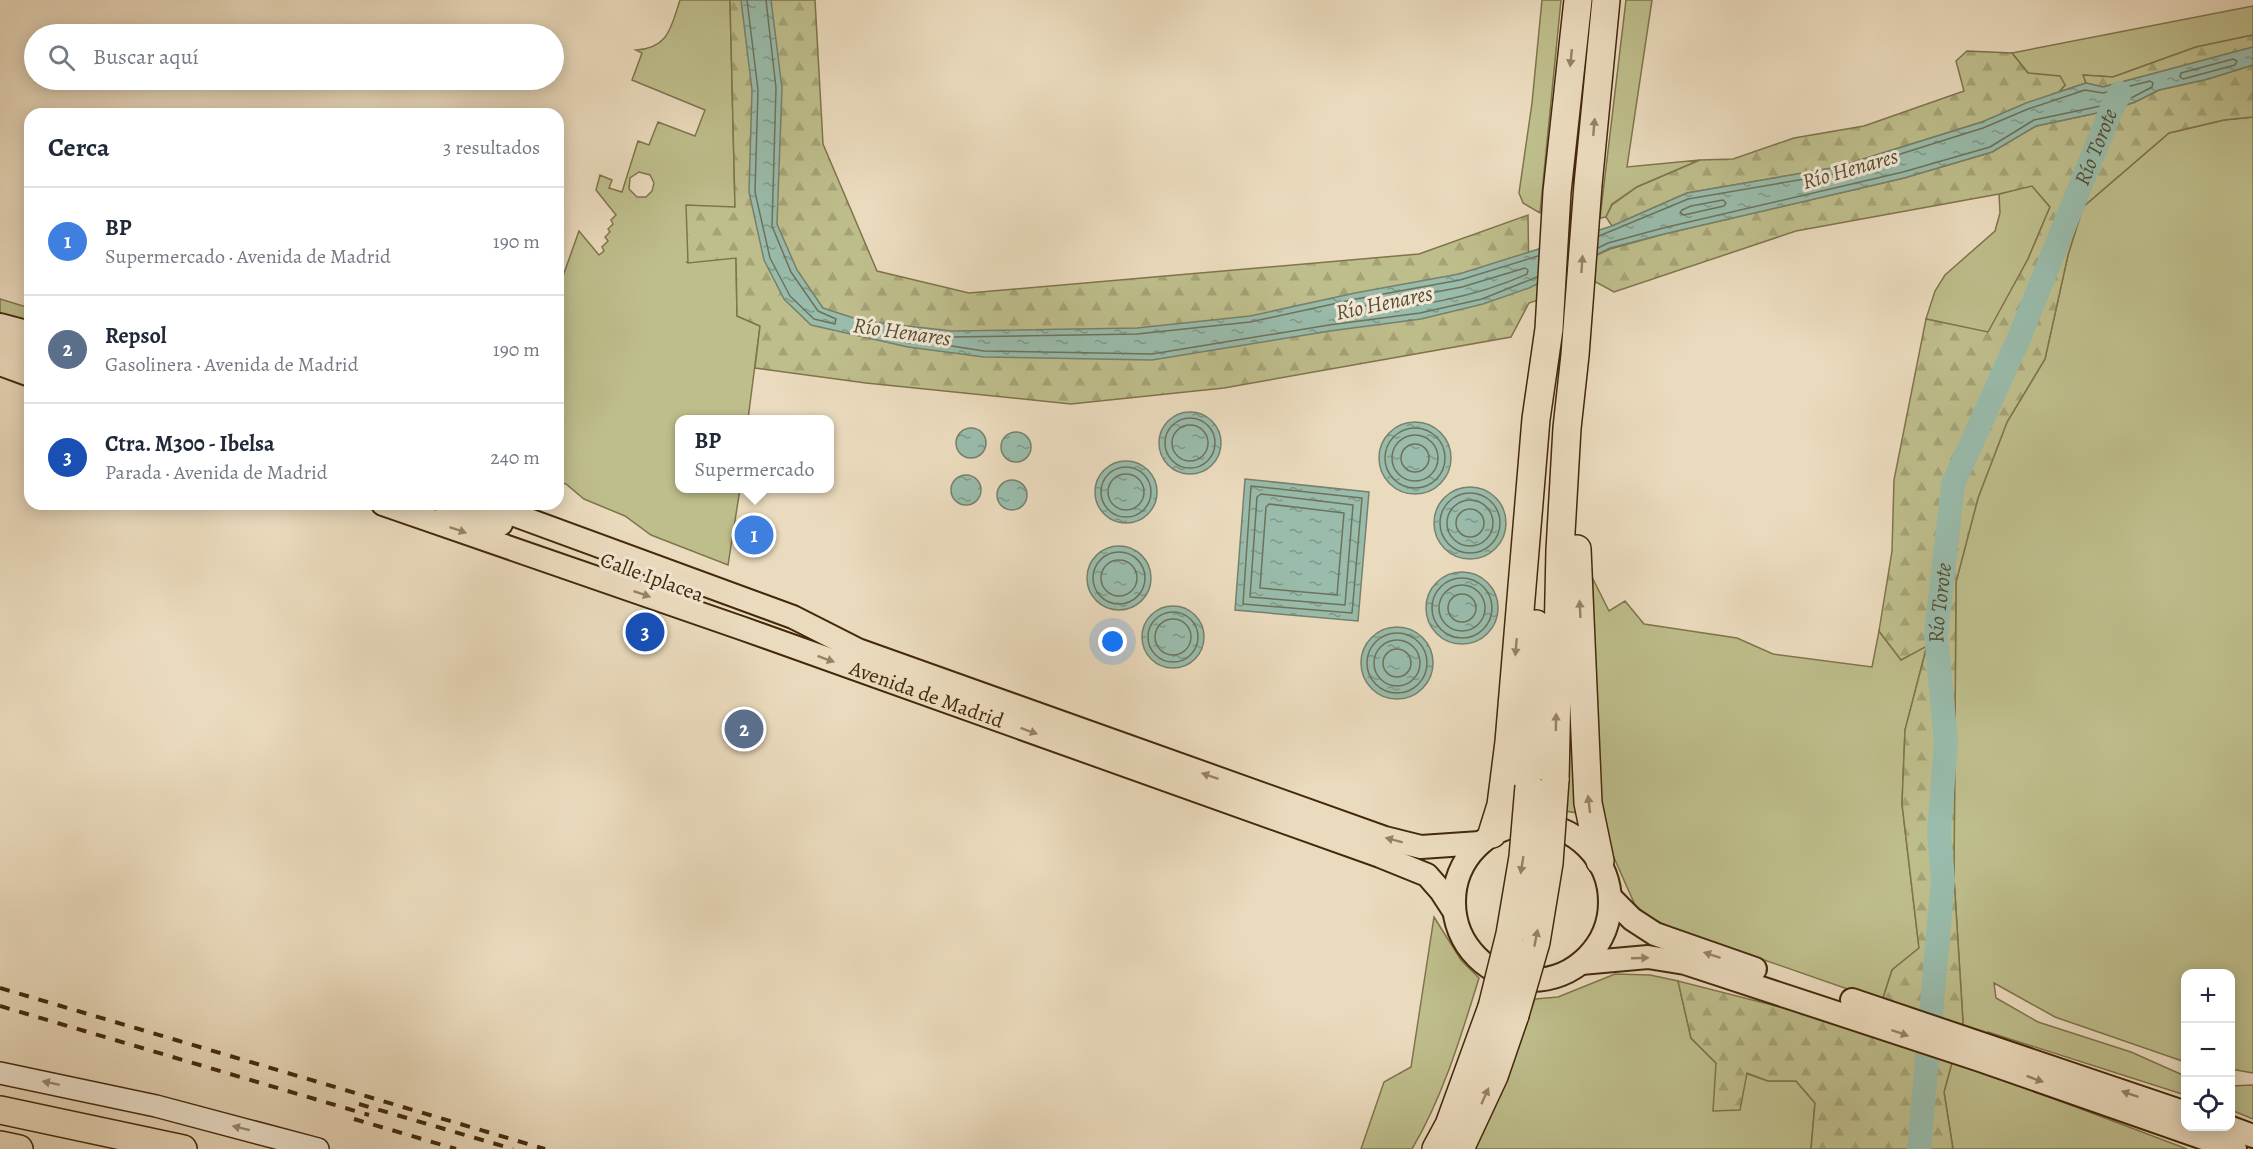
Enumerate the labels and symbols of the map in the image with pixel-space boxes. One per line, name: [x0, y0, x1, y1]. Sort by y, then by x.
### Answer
one-way arrow: [1566, 49, 1576, 68]
water label: Río Torote: [2067, 104, 2125, 190]
one-way arrow: [1589, 117, 1599, 136]
water label: Río Henares: [1799, 141, 1902, 197]
one-way arrow: [1577, 254, 1587, 273]
water label: Río Henares: [1333, 278, 1436, 328]
water label: Río Henares: [851, 310, 953, 354]
pin: 1: [734, 512, 774, 558]
one-way arrow: [449, 526, 467, 536]
street label: Calle Iplacea: [596, 545, 708, 609]
water label: Río Torote: [1921, 561, 1959, 645]
one-way arrow: [633, 590, 651, 599]
one-way arrow: [1575, 599, 1584, 618]
pin: 3: [626, 610, 664, 654]
your location: [1098, 627, 1127, 656]
one-way arrow: [1512, 638, 1521, 657]
street label: Avenida de Madrid: [845, 653, 1008, 735]
one-way arrow: [817, 654, 835, 664]
pin: 2: [724, 706, 764, 752]
one-way arrow: [1552, 712, 1561, 731]
one-way arrow: [1020, 727, 1038, 737]
one-way arrow: [1201, 770, 1219, 780]
one-way arrow: [1584, 794, 1594, 813]
one-way arrow: [1385, 835, 1403, 844]
one-way arrow: [1517, 856, 1526, 875]
one-way arrow: [1532, 929, 1541, 948]
one-way arrow: [1703, 950, 1721, 959]
one-way arrow: [1630, 953, 1649, 962]
one-way arrow: [1891, 1028, 1909, 1038]
one-way arrow: [2027, 1075, 2045, 1085]
one-way arrow: [42, 1078, 60, 1088]
one-way arrow: [1480, 1087, 1490, 1105]
one-way arrow: [2121, 1089, 2139, 1099]
one-way arrow: [232, 1122, 250, 1132]

